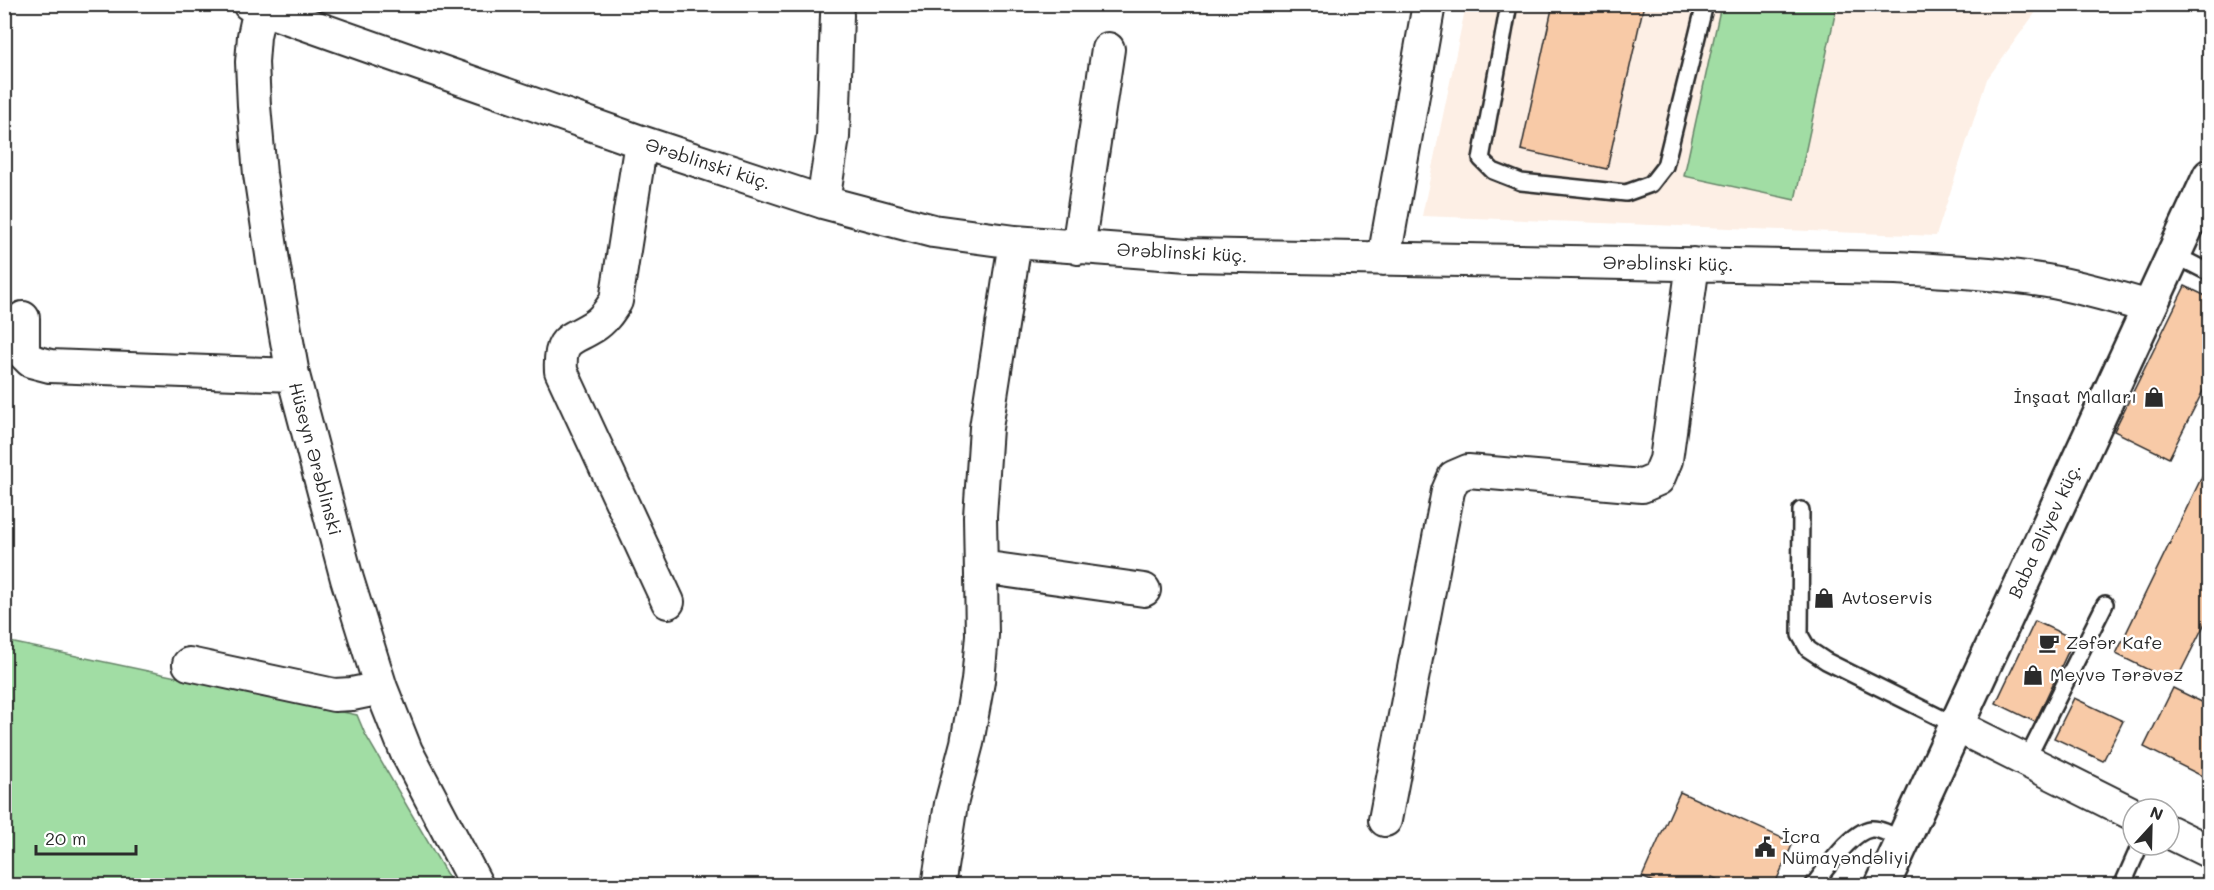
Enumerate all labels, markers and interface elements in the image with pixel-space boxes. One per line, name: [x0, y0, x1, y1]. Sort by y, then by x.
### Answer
street label: Ərəblinski küç.: [642, 131, 774, 195]
street label: Ərəblinski küç.: [1116, 237, 1248, 267]
street label: Ərəblinski küç.: [1602, 250, 1734, 276]
street label: Hüseyn Ərəblinski: [284, 380, 348, 538]
place label: İnşaat Malları: [2014, 384, 2137, 408]
shop icon: İnşaat Malları: [2142, 385, 2166, 409]
street label: Baba Əliyev küç.: [2002, 459, 2086, 602]
place label: Avtoservis: [1841, 585, 1932, 609]
shop icon: Avtoservis: [1812, 586, 1836, 610]
place label: Zəfər Kafe: [2066, 630, 2162, 654]
cafe icon: Zəfər Kafe: [2037, 631, 2061, 655]
place label: Meyvə Tərəvəz: [2050, 662, 2183, 686]
shop icon: Meyvə Tərəvəz: [2021, 663, 2045, 687]
north arrow: [2121, 797, 2181, 857]
text: N: [2147, 801, 2166, 825]
scale bar: [36, 818, 136, 856]
place label: İcra Nümayəndəliyi: [1782, 824, 1909, 869]
text: 20 m: [45, 826, 86, 850]
public building icon: İcra Nümayəndəliyi: [1753, 835, 1777, 859]

